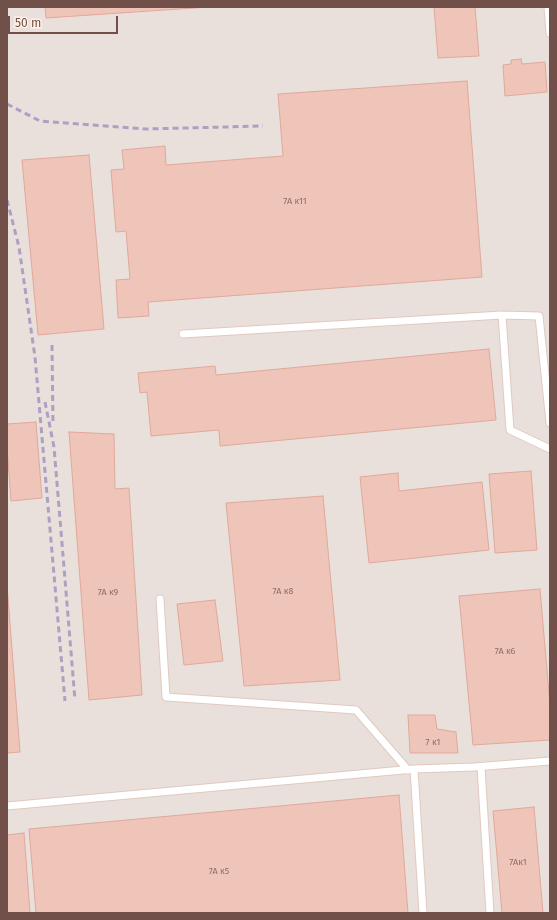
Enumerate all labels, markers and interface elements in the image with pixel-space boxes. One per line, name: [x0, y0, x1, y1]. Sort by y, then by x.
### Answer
scale bar: [10, 8, 120, 34]
text: 50 m: [15, 16, 41, 30]
house number: 7А к11: [283, 196, 307, 206]
house number: 7А к8: [273, 586, 293, 596]
house number: 7А к9: [98, 587, 118, 597]
house number: 7А к6: [495, 646, 515, 656]
house number: 7 к1: [426, 737, 440, 747]
house number: 7Ак1: [509, 857, 527, 867]
house number: 7А к5: [209, 866, 229, 876]

